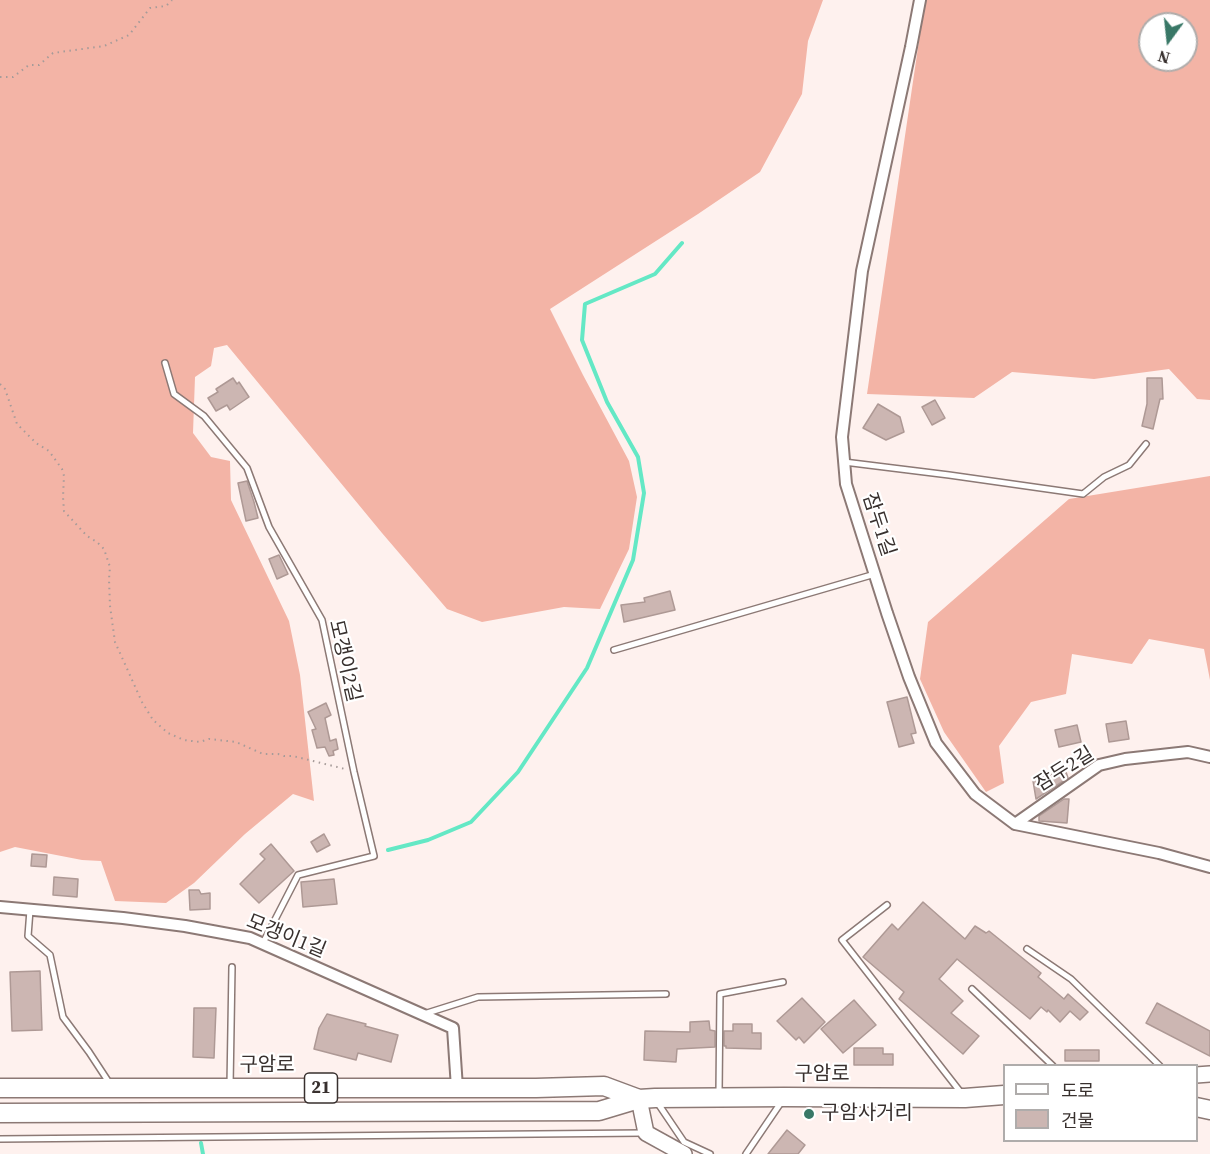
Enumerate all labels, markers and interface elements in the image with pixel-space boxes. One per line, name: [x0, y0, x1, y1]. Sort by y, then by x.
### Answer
north arrow: [1138, 12, 1198, 72]
text: N: [1155, 45, 1172, 70]
street label: 잠두1길: [857, 490, 899, 560]
street label: 모갱이2길: [323, 618, 365, 704]
street label: 잠두2길: [1031, 743, 1099, 797]
street label: 모갱이1길: [243, 910, 329, 964]
street label: 구암로: [239, 1054, 295, 1078]
street label: 구암로: [794, 1063, 850, 1087]
legend: [1003, 1064, 1198, 1142]
road number: 21: [304, 1073, 338, 1103]
text: 도로: [1061, 1078, 1094, 1103]
place label: 구암사거리: [821, 1102, 913, 1126]
marker: 구암사거리: [802, 1107, 816, 1121]
text: 건물: [1061, 1108, 1094, 1133]

